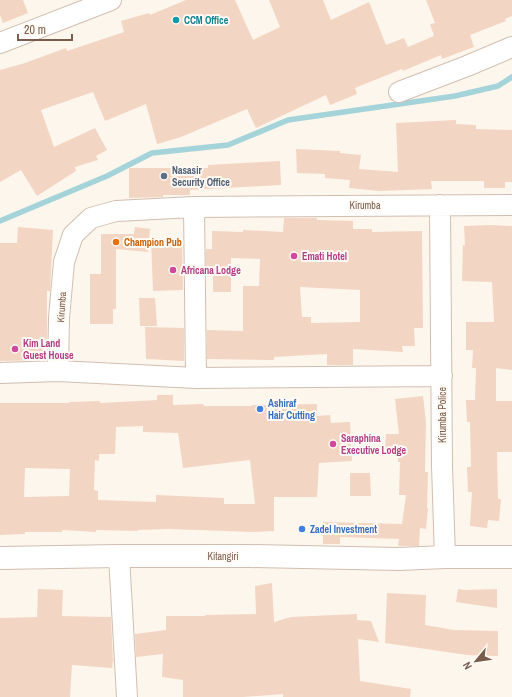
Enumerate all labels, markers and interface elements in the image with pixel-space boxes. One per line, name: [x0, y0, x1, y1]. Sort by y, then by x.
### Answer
place label: CCM Office: [184, 14, 229, 27]
marker: CCM Office: [171, 15, 181, 25]
scale bar: [18, 16, 72, 42]
text: 20 m: [24, 22, 46, 38]
place label: Nasasir Security Office: [172, 164, 230, 189]
marker: Nasasir Security Office: [159, 171, 169, 181]
street label: Kirumba: [350, 199, 381, 212]
place label: Champion Pub: [124, 236, 182, 249]
marker: Champion Pub: [111, 237, 121, 247]
place label: Emati Hotel: [302, 250, 347, 263]
marker: Emati Hotel: [289, 251, 299, 261]
place label: Africana Lodge: [181, 264, 241, 277]
marker: Africana Lodge: [168, 265, 178, 275]
street label: Kirumba: [54, 291, 69, 323]
place label: Kim Land Guest House: [23, 337, 74, 362]
marker: Kim Land Guest House: [10, 344, 20, 354]
street label: Kirumba Police: [436, 387, 449, 443]
place label: Ashiraf Hair Cutting: [268, 397, 315, 422]
marker: Ashiraf Hair Cutting: [255, 404, 265, 414]
place label: Saraphina Executive Lodge: [341, 432, 407, 457]
marker: Saraphina Executive Lodge: [328, 439, 338, 449]
place label: Zadel Investment: [310, 523, 377, 536]
marker: Zadel Investment: [297, 524, 307, 534]
street label: Kitangiri: [208, 550, 239, 563]
north arrow: [456, 641, 496, 681]
text: N: [460, 660, 475, 672]

